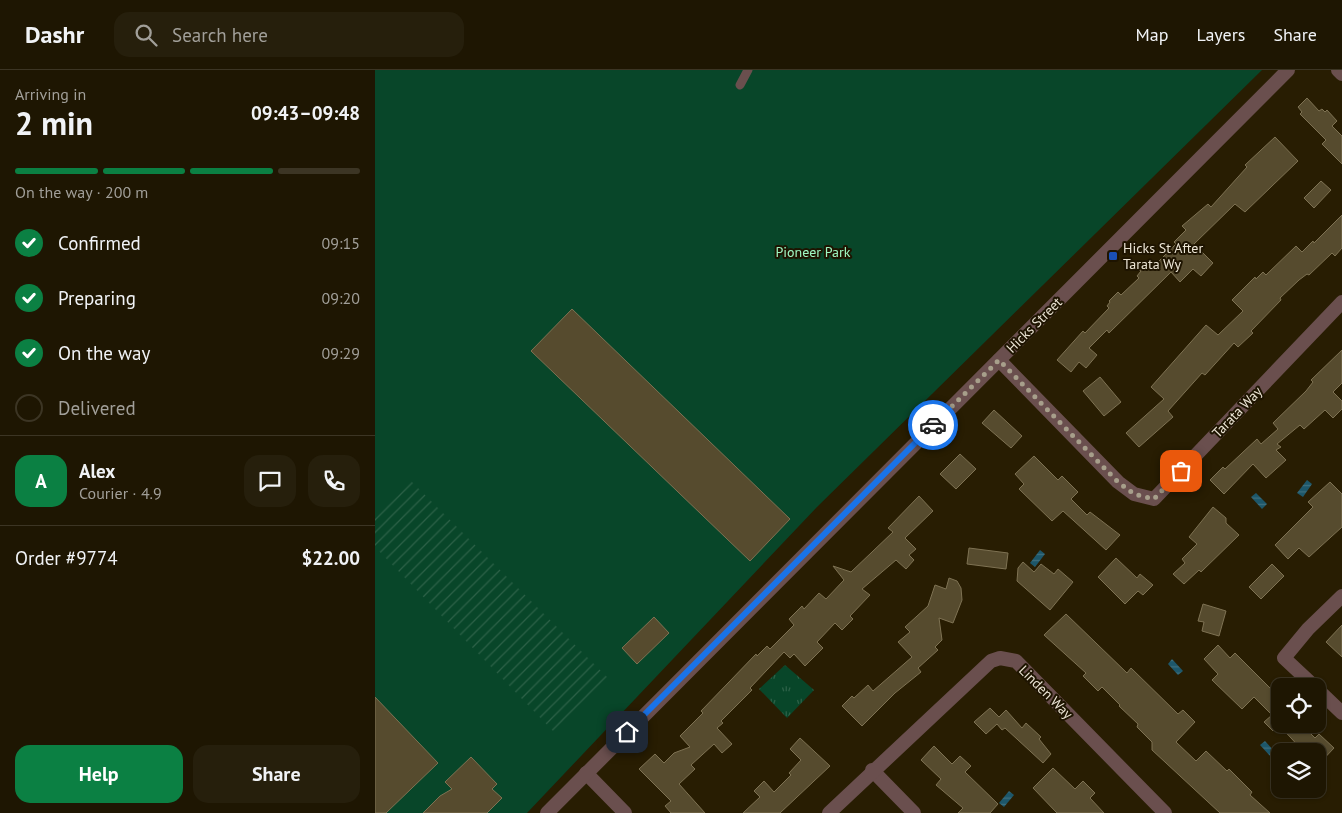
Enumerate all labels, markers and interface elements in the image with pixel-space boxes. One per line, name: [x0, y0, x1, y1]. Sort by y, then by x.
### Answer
search box: [114, 12, 464, 57]
text: Dashr: [25, 19, 84, 50]
icon: search: [132, 21, 160, 49]
text: Search here: [172, 23, 268, 47]
text: Map: [1136, 23, 1168, 46]
text: Layers: [1196, 23, 1245, 46]
text: Share: [1273, 23, 1317, 46]
text: Arriving in: [15, 84, 86, 104]
text: 09:43–09:48: [251, 101, 360, 125]
text: 2 min: [15, 102, 93, 144]
text: On the way · 200 m: [15, 182, 148, 202]
icon: check: [15, 229, 43, 257]
text: Confirmed: [58, 231, 141, 255]
text: 09:15: [322, 233, 360, 253]
place label: Hicks St After Tarata Wy: [1123, 239, 1203, 273]
park label: Pioneer Park: [775, 243, 851, 261]
marker: Hicks St After Tarata Wy: [1107, 250, 1119, 262]
icon: check: [15, 284, 43, 312]
text: Preparing: [58, 286, 136, 310]
text: 09:20: [322, 288, 360, 308]
street label: Hicks Street: [1002, 293, 1066, 357]
icon: check: [15, 339, 43, 367]
text: On the way: [58, 341, 150, 365]
text: 09:29: [322, 343, 360, 363]
street label: Tarata Way: [1208, 382, 1266, 441]
text: Delivered: [58, 396, 136, 420]
courier: [908, 400, 958, 450]
icon: car: [919, 411, 947, 439]
pin: [1160, 450, 1202, 492]
button: chat: [244, 455, 296, 507]
button: phone: [308, 455, 360, 507]
icon: bag: [1167, 457, 1195, 485]
text: Alex: [79, 459, 115, 483]
text: A: [35, 469, 47, 493]
text: Courier · 4.9: [79, 483, 162, 503]
text: Order #9774: [15, 546, 118, 570]
text: $22.00: [301, 546, 360, 570]
street label: Linden Way: [1015, 661, 1077, 723]
map controls: [1271, 678, 1326, 798]
button: locate: [1271, 678, 1326, 733]
pin: [606, 711, 648, 753]
icon: home: [613, 718, 641, 746]
button: layers: [1271, 743, 1326, 798]
button: Help: [15, 745, 183, 803]
button: Share: [193, 745, 360, 803]

